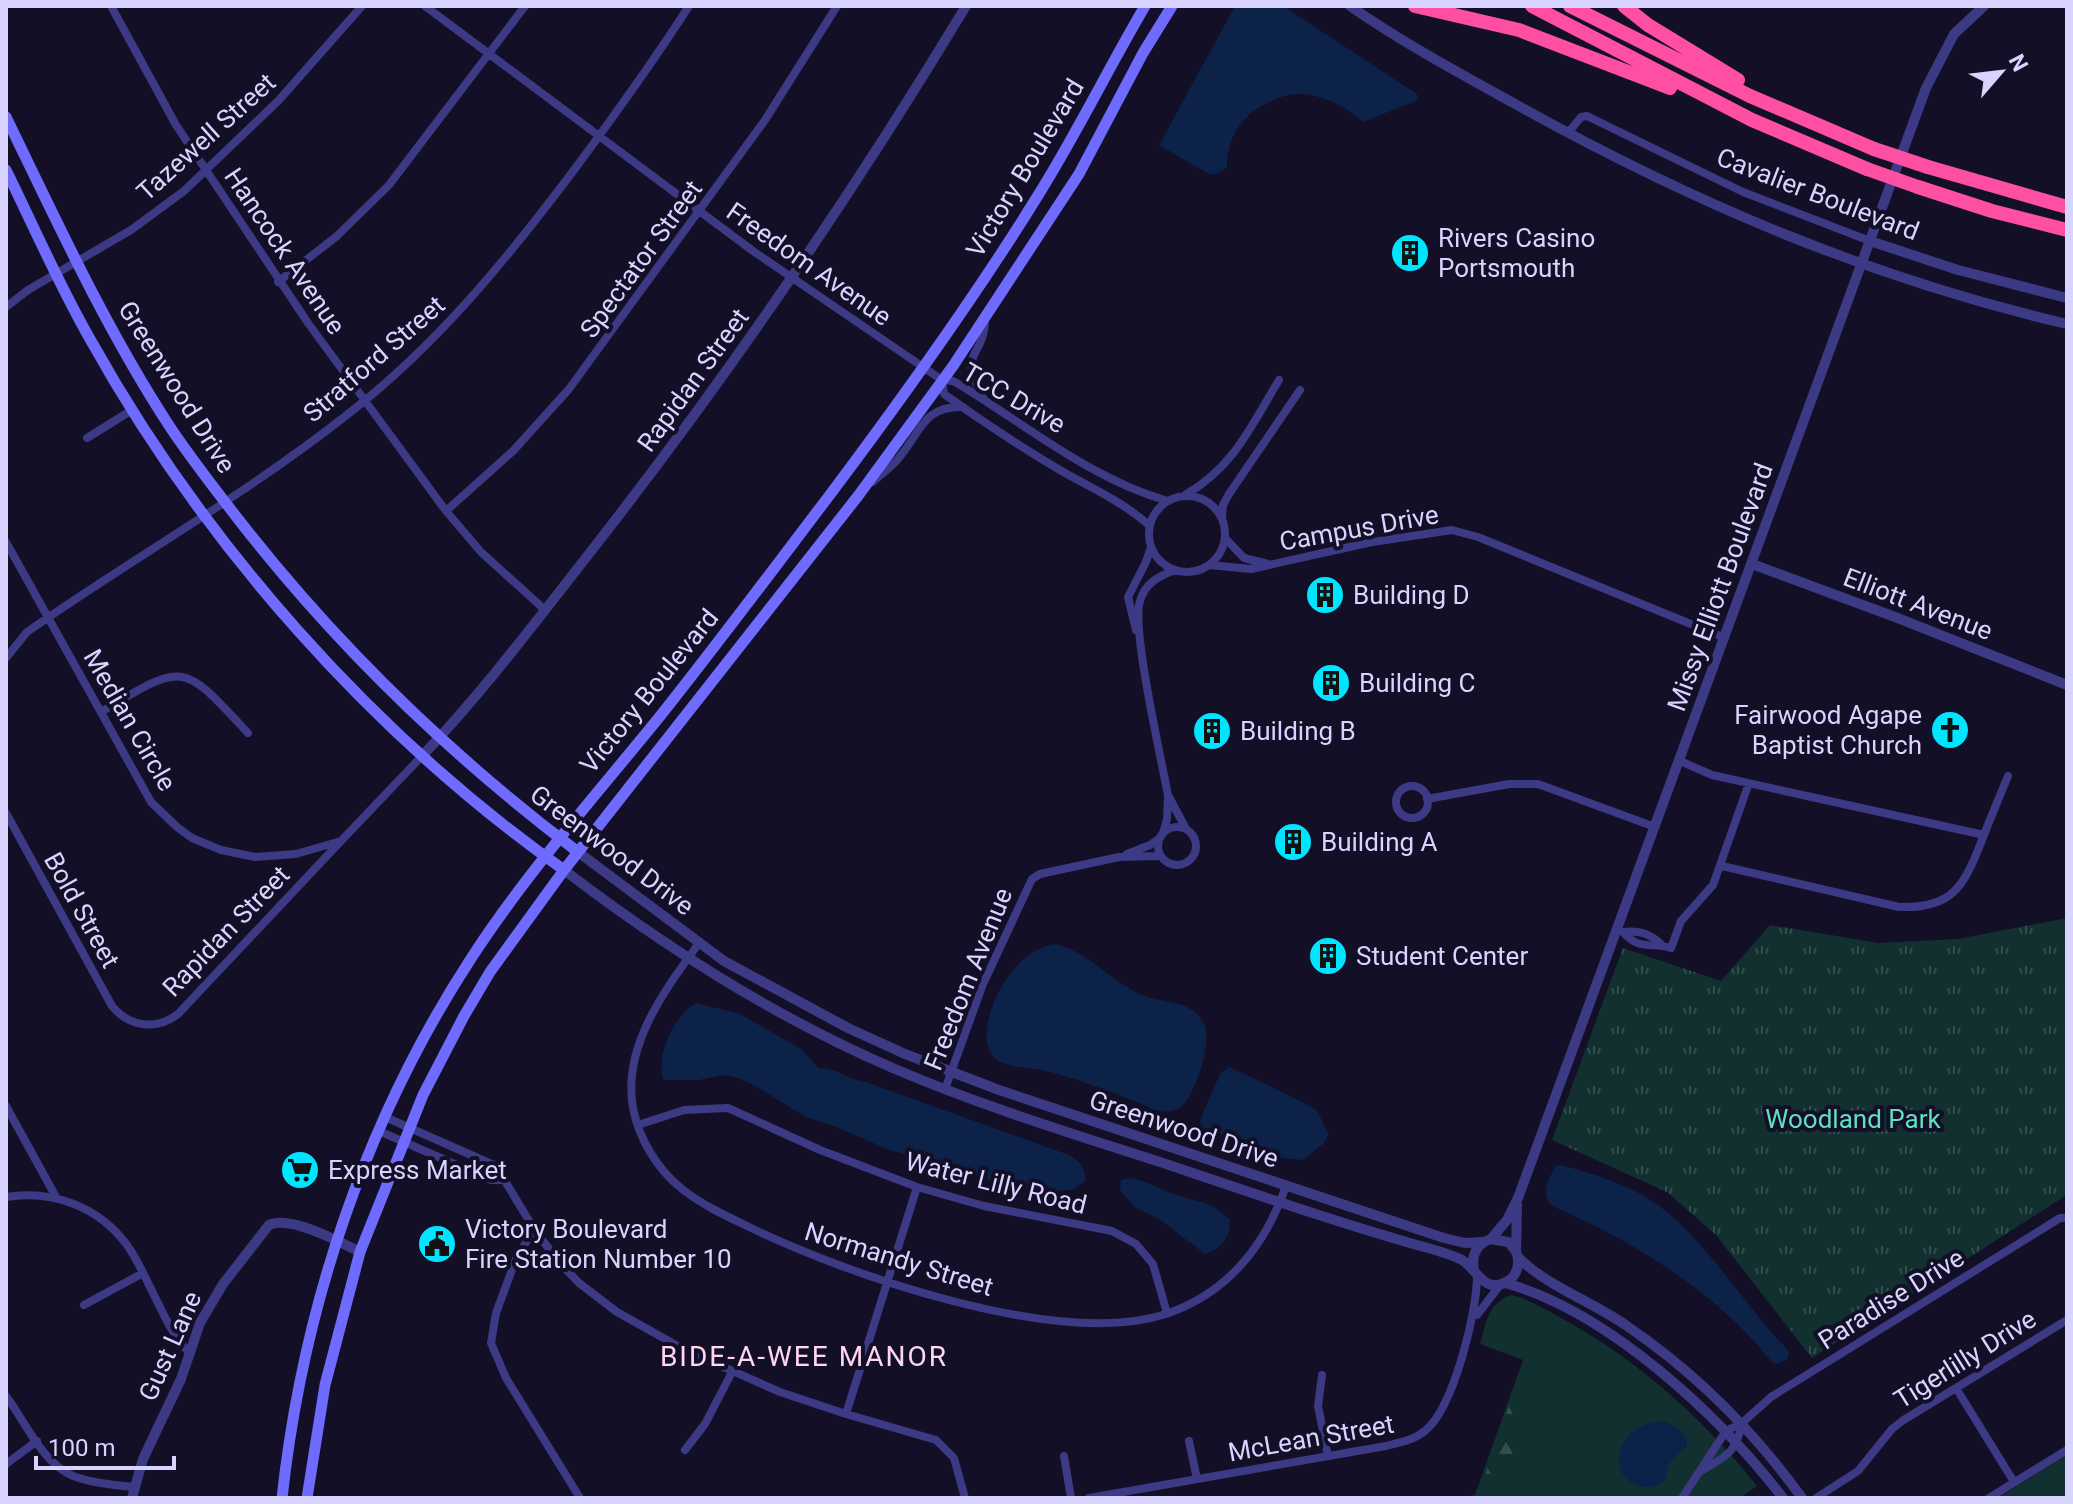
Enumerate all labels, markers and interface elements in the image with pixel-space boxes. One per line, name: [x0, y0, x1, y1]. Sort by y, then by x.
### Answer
north arrow: [1961, 32, 2041, 112]
text: N: [2004, 50, 2033, 76]
street label: Tazewell Street: [131, 67, 281, 207]
street label: Victory Boulevard: [960, 74, 1090, 262]
street label: Cavalier Boulevard: [1713, 142, 1923, 246]
street label: Hancock Avenue: [218, 162, 352, 340]
street label: Spectator Street: [574, 175, 708, 343]
street label: Freedom Avenue: [721, 196, 897, 332]
place label: Rivers Casino Portsmouth: [1438, 223, 1595, 283]
building icon: Rivers Casino Portsmouth: [1389, 232, 1431, 274]
street label: Stratford Street: [297, 290, 451, 428]
street label: Greenwood Drive: [112, 296, 242, 478]
street label: Rapidan Street: [631, 303, 755, 457]
street label: TCC Drive: [957, 357, 1071, 439]
street label: Missy Elliott Boulevard: [1661, 459, 1779, 715]
street label: Campus Drive: [1277, 499, 1441, 557]
street label: Elliott Avenue: [1839, 562, 1997, 646]
building icon: Building D: [1304, 574, 1346, 616]
place label: Building D: [1353, 580, 1470, 610]
street label: Victory Boulevard: [574, 603, 724, 779]
street label: Median Circle: [78, 644, 182, 796]
building icon: Building C: [1310, 662, 1352, 704]
place label: Building C: [1359, 668, 1476, 698]
place label: Fairwood Agape Baptist Church: [1734, 700, 1922, 760]
church icon: Fairwood Agape Baptist Church: [1929, 709, 1971, 751]
building icon: Building B: [1191, 710, 1233, 752]
place label: Building B: [1240, 716, 1356, 746]
street label: Greenwood Drive: [524, 779, 700, 921]
building icon: Building A: [1272, 821, 1314, 863]
place label: Building A: [1321, 827, 1438, 857]
street label: Bold Street: [38, 847, 126, 973]
street label: Rapidan Street: [156, 860, 296, 1002]
street label: Freedom Avenue: [918, 883, 1018, 1075]
building icon: Student Center: [1307, 935, 1349, 977]
place label: Student Center: [1356, 941, 1528, 971]
street label: Greenwood Drive: [1086, 1084, 1282, 1174]
park label: Woodland Park: [1765, 1104, 1941, 1134]
street label: Water Lilly Road: [902, 1146, 1090, 1220]
supermarket icon: Express Market: [279, 1149, 321, 1191]
place label: Express Market: [328, 1155, 507, 1185]
place label: Victory Boulevard Fire Station Number 10: [465, 1214, 732, 1274]
street label: Normandy Street: [801, 1216, 997, 1302]
public building icon: Victory Boulevard Fire Station Number 10: [416, 1223, 458, 1265]
street label: Paradise Drive: [1813, 1242, 1969, 1356]
street label: Gust Lane: [133, 1287, 207, 1405]
street label: Tigerlilly Drive: [1889, 1303, 2041, 1415]
district label: BIDE-A-WEE MANOR: [660, 1340, 948, 1373]
street label: McLean Street: [1226, 1409, 1396, 1467]
scale bar: [36, 1420, 174, 1470]
text: 100 m: [48, 1434, 115, 1462]

